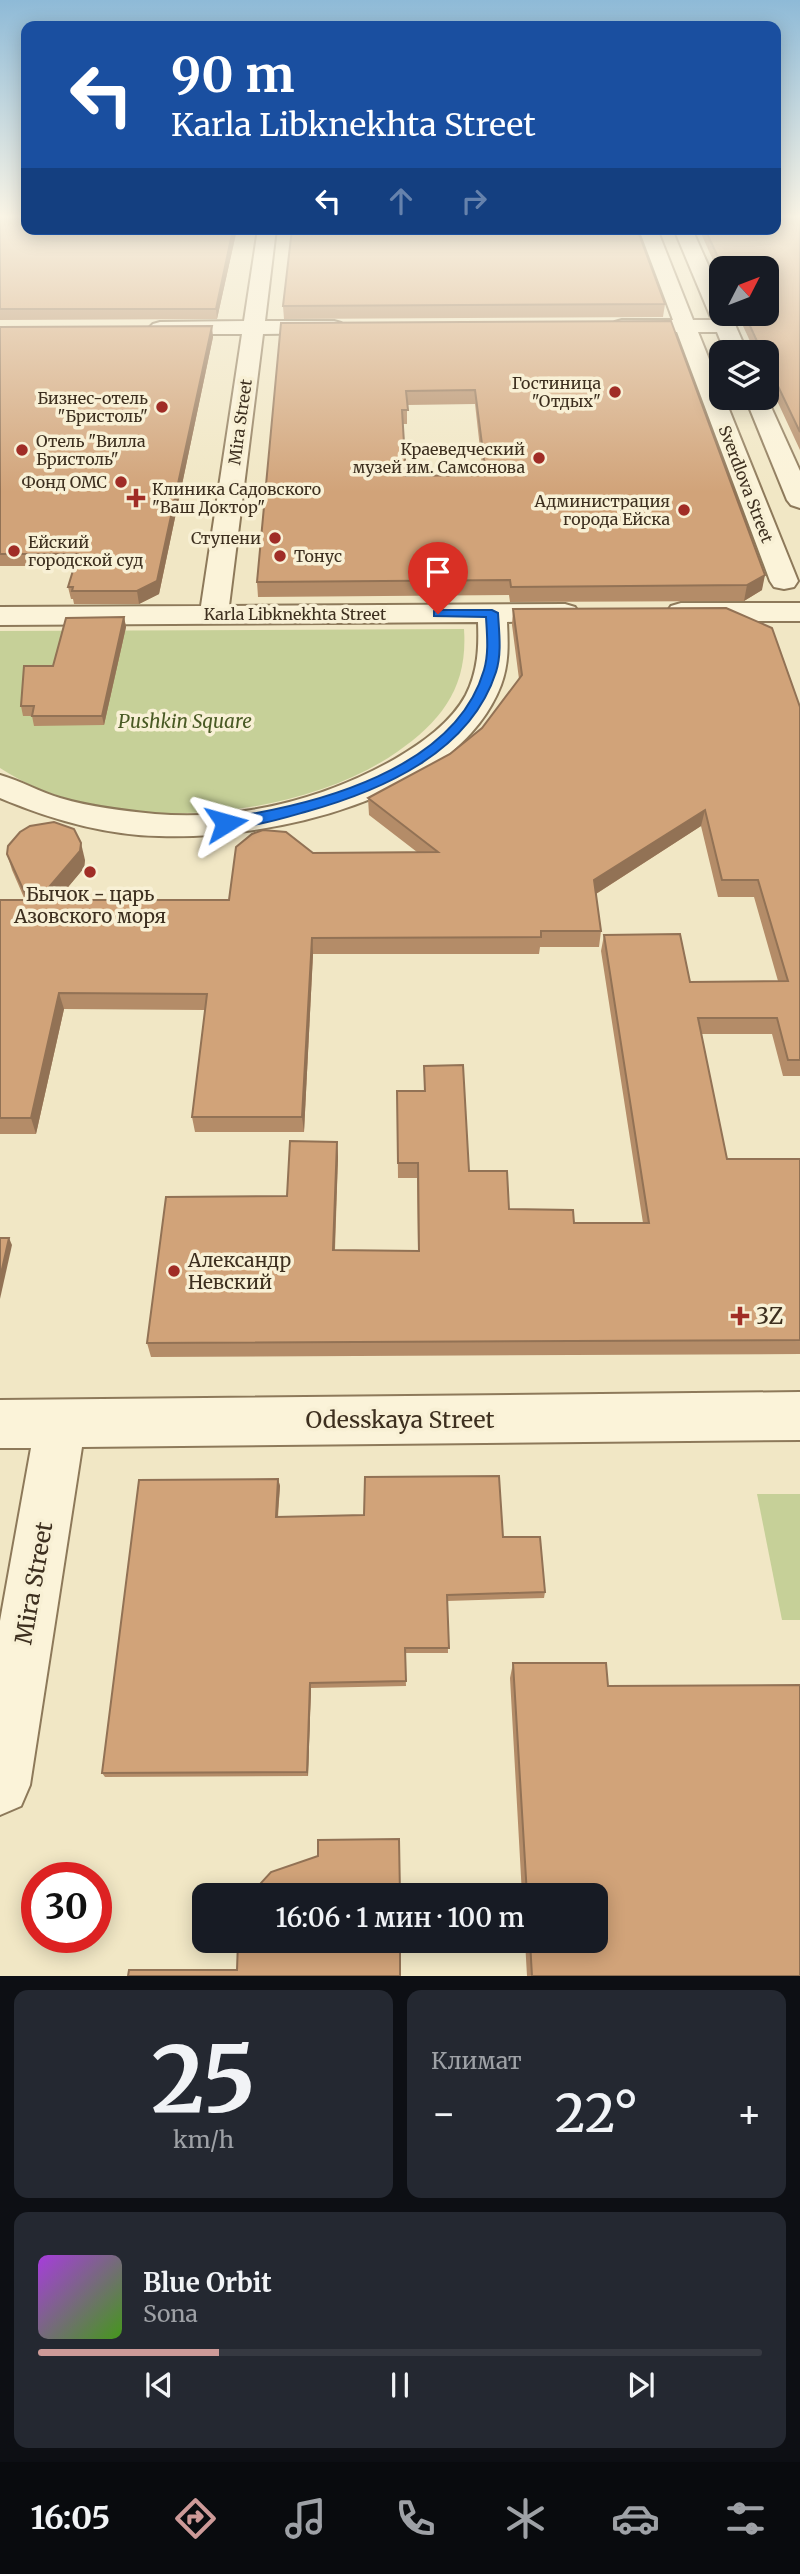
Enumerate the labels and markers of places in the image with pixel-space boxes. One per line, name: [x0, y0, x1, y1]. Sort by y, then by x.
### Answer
place label: Гостиница "Отдых": [512, 373, 601, 411]
marker: Гостиница "Отдых": [607, 384, 623, 400]
place label: Бизнес-отель "Бристоль": [37, 388, 148, 426]
marker: Бизнес-отель "Бристоль": [154, 399, 170, 415]
place label: Отель "Вилла Бристоль": [36, 431, 146, 469]
place label: Краеведческий музей им. Самсонова: [353, 439, 525, 477]
marker: Отель "Вилла Бристоль": [14, 442, 30, 458]
marker: Краеведческий музей им. Самсонова: [531, 450, 547, 466]
place label: Фонд ОМС: [21, 472, 107, 492]
marker: Фонд ОМС: [113, 474, 129, 490]
place label: Клиника Садовского "Ваш Доктор": [152, 479, 321, 517]
marker: Клиника Садовского "Ваш Доктор": [126, 488, 146, 508]
place label: Администрация города Ейска: [534, 491, 670, 529]
marker: Администрация города Ейска: [676, 502, 692, 518]
place label: Ступени: [191, 528, 261, 548]
marker: Ступени: [267, 530, 283, 546]
place label: Ейский городской суд: [28, 532, 144, 570]
pin: [408, 542, 468, 614]
marker: Ейский городской суд: [6, 543, 22, 559]
place label: Тонус: [294, 546, 342, 566]
marker: Тонус: [272, 548, 288, 564]
marker: Бычок - царь Азовского моря: [82, 864, 98, 880]
place label: Бычок - царь Азовского моря: [13, 882, 166, 928]
place label: Александр Невский: [187, 1248, 291, 1294]
marker: Александр Невский: [166, 1263, 182, 1279]
place label: 3Z: [756, 1301, 783, 1330]
marker: 3Z: [730, 1306, 750, 1326]

